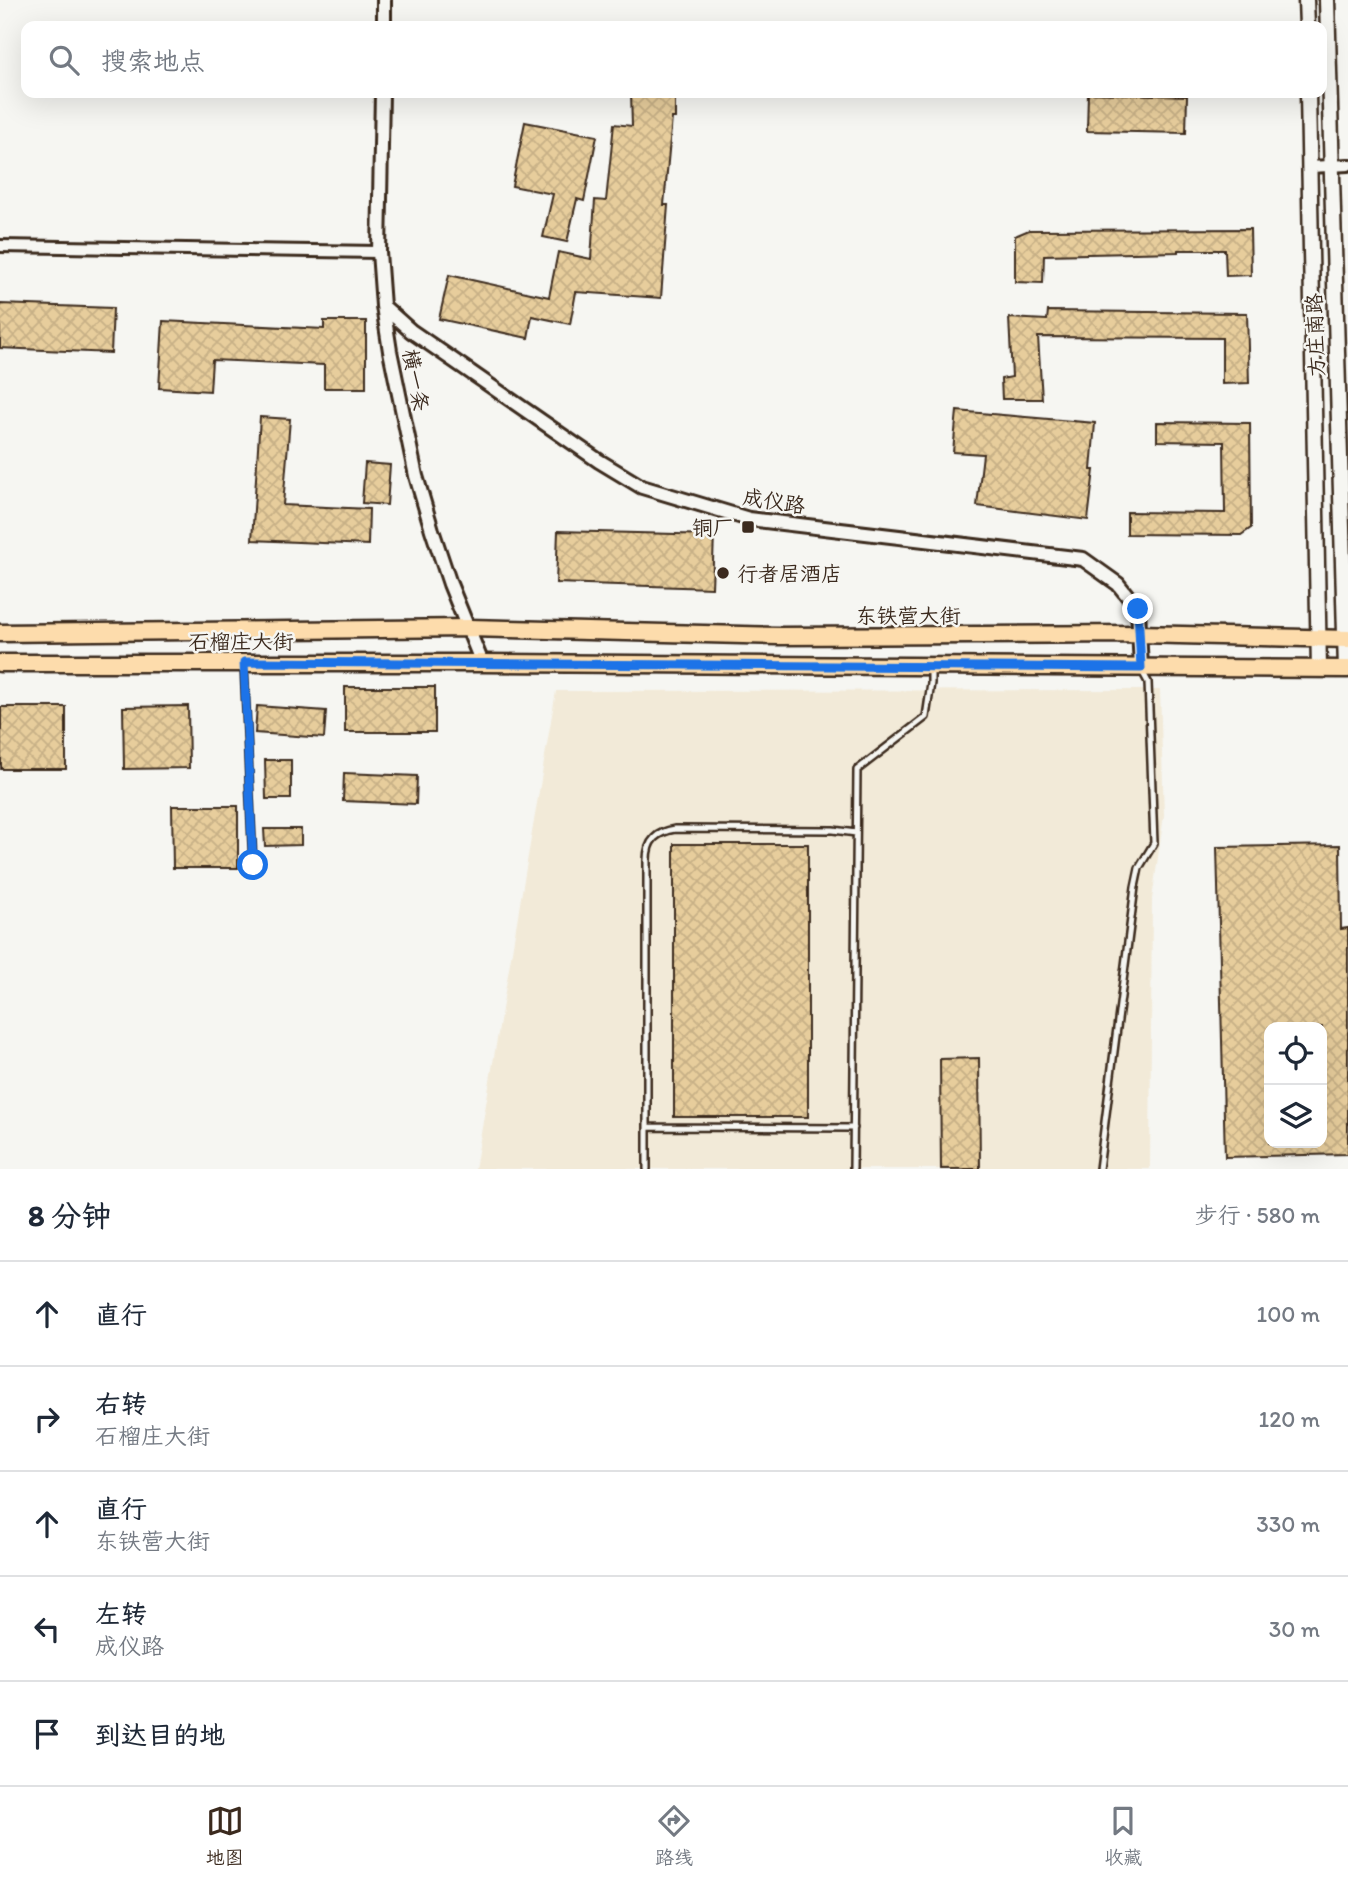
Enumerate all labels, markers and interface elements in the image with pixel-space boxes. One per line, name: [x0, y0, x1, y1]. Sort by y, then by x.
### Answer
search box: [21, 21, 1327, 98]
icon: search: [45, 41, 83, 79]
text: 搜索地点: [101, 45, 205, 77]
street label: 方庄南路: [1301, 293, 1329, 377]
street label: 横一条: [398, 347, 434, 413]
street label: 成仪路: [741, 484, 807, 518]
place label: 铜厂: [692, 515, 734, 540]
marker: 铜厂: [740, 519, 756, 535]
place label: 行者居酒店: [737, 561, 842, 586]
marker: 行者居酒店: [715, 565, 731, 581]
route end: [1122, 593, 1153, 624]
street label: 东铁营大街: [856, 603, 961, 628]
street label: 石榴庄大街: [189, 629, 294, 654]
route start: [237, 849, 268, 880]
map controls: [1264, 1022, 1327, 1148]
button: locate: [1264, 1022, 1327, 1085]
button: layers: [1264, 1085, 1327, 1148]
text: 8 分钟: [28, 1197, 111, 1234]
text: 步行 · 580 m: [1195, 1201, 1320, 1229]
icon: ahead: [28, 1295, 66, 1333]
text: 直行: [95, 1299, 147, 1331]
text: 100 m: [1256, 1300, 1320, 1328]
text: 右转: [95, 1388, 147, 1420]
icon: right: [28, 1400, 66, 1438]
text: 120 m: [1259, 1405, 1320, 1433]
text: 石榴庄大街: [95, 1422, 210, 1450]
text: 直行: [95, 1493, 147, 1525]
icon: ahead: [28, 1505, 66, 1543]
text: 330 m: [1256, 1510, 1320, 1538]
text: 东铁营大街: [95, 1527, 210, 1555]
text: 左转: [95, 1598, 147, 1630]
icon: left: [28, 1610, 66, 1648]
text: 30 m: [1269, 1615, 1320, 1643]
text: 成仪路: [95, 1632, 164, 1660]
icon: arrive: [28, 1715, 66, 1753]
text: 到达目的地: [95, 1719, 225, 1751]
tab: 地图: [206, 1802, 244, 1869]
tab: 路线: [655, 1802, 693, 1869]
tab: 收藏: [1104, 1802, 1142, 1869]

